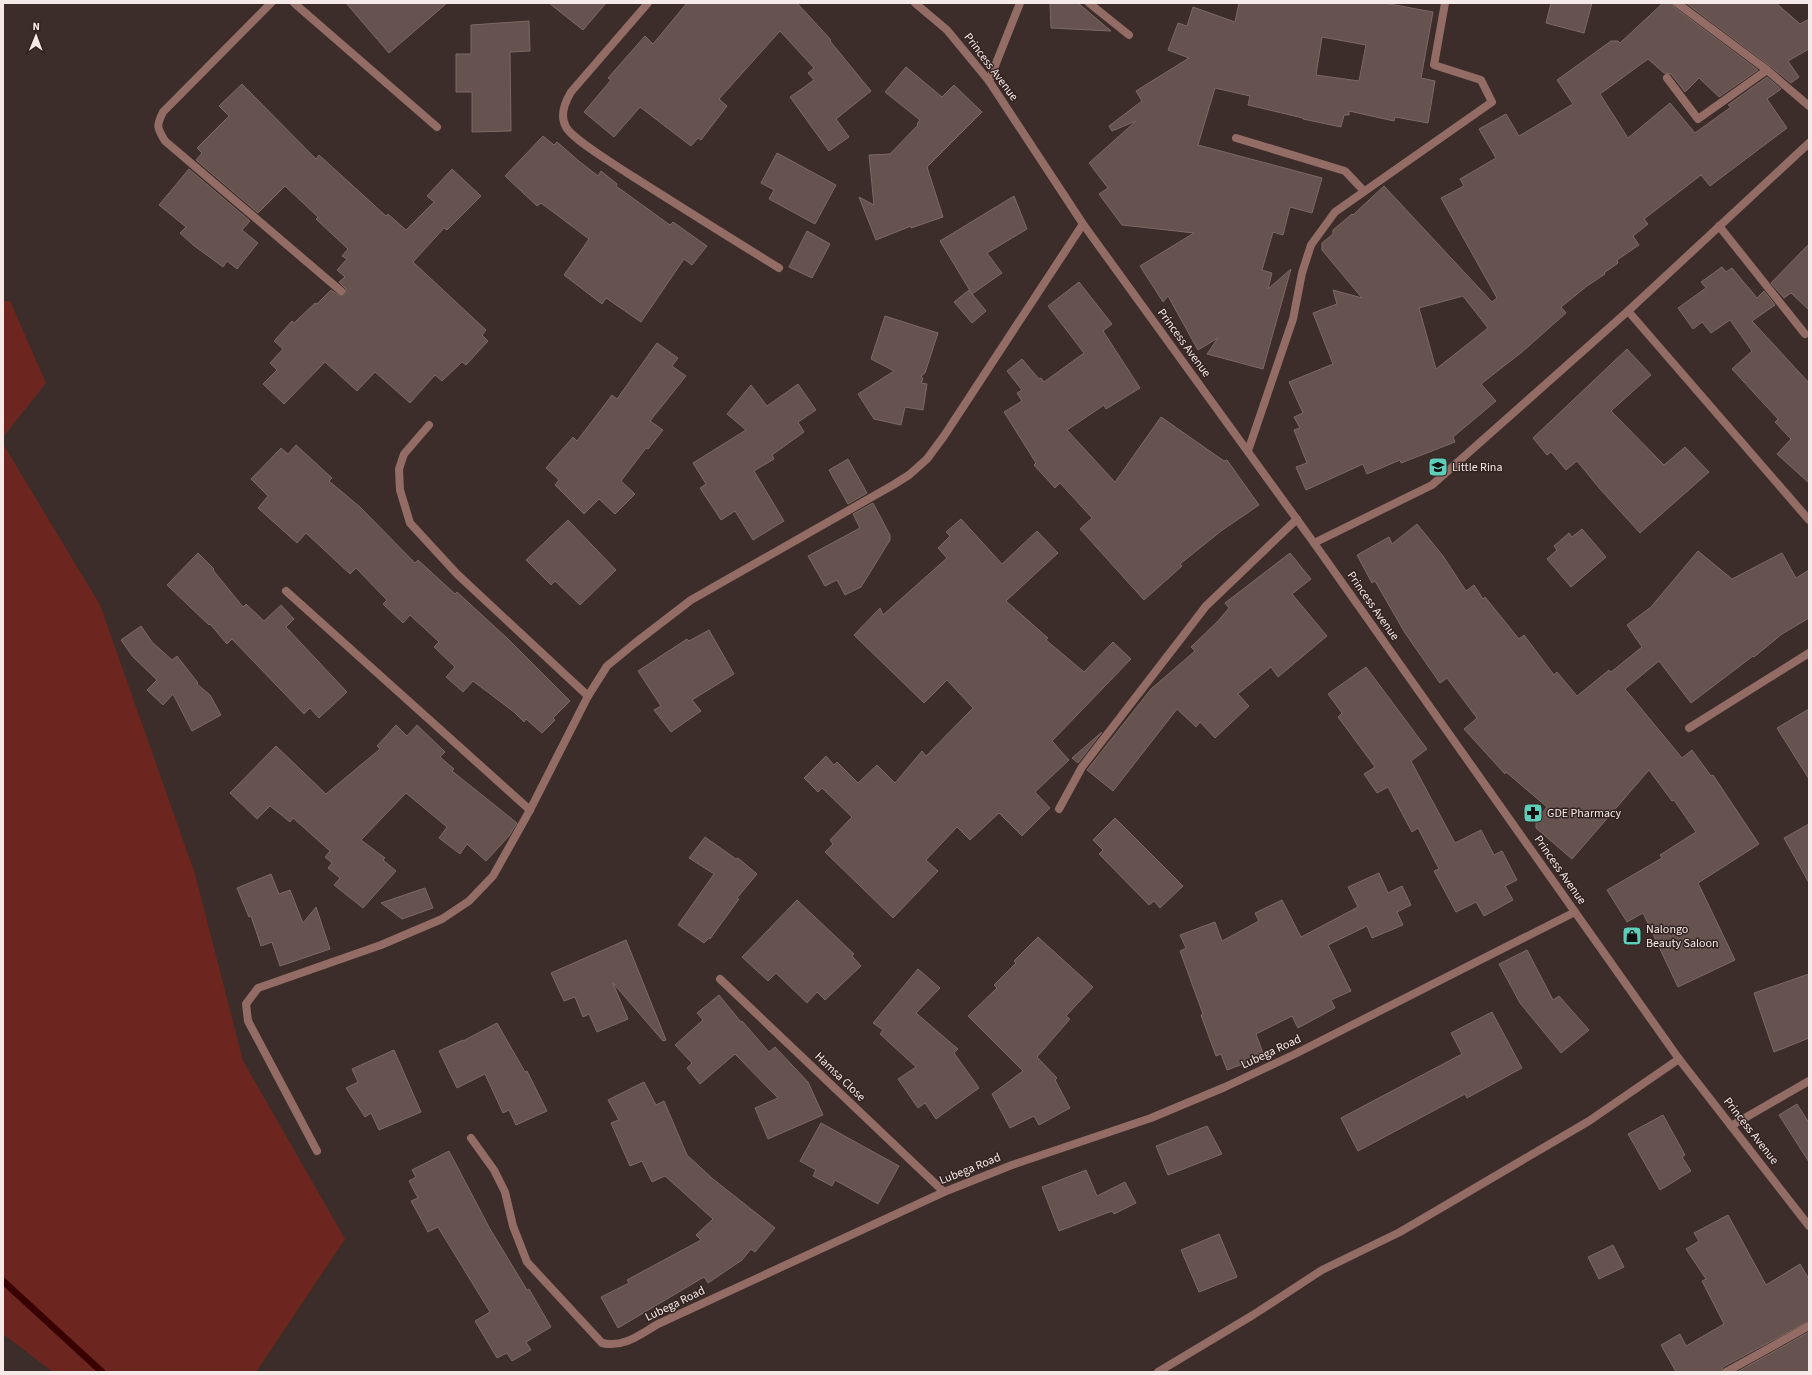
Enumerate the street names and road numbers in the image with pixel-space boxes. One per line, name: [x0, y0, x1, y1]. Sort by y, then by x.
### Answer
street label: Princess Avenue: [960, 30, 1022, 105]
street label: Princess Avenue: [1153, 305, 1215, 381]
street label: Princess Avenue: [1343, 568, 1403, 644]
street label: Princess Avenue: [1530, 832, 1590, 908]
street label: Lubega Road: [1238, 1031, 1304, 1073]
street label: Hamsa Close: [811, 1048, 869, 1106]
street label: Princess Avenue: [1719, 1094, 1783, 1168]
street label: Lubega Road: [937, 1149, 1003, 1189]
street label: Lubega Road: [642, 1282, 708, 1326]

